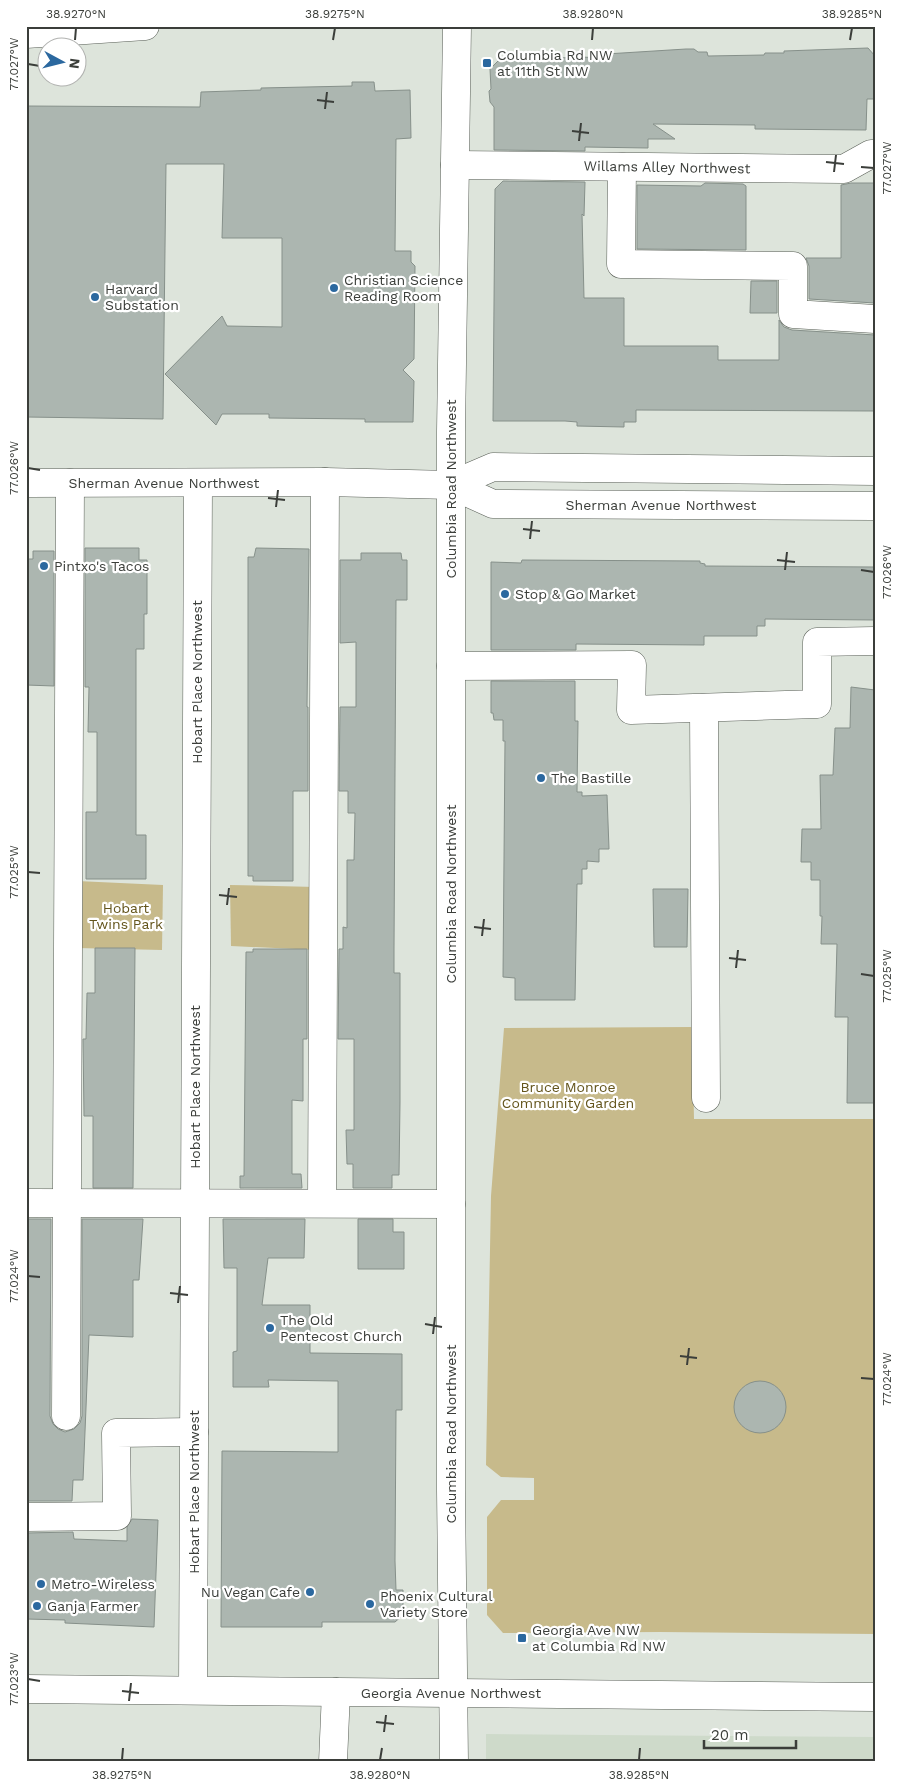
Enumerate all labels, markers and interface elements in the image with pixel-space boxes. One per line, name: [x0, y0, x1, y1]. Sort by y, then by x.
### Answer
text: 38.9270°N: [46, 7, 106, 21]
text: 38.9275°N: [305, 7, 365, 21]
text: 38.9280°N: [562, 7, 624, 21]
text: 38.9285°N: [822, 7, 882, 21]
text: 77.027°W: [7, 37, 21, 91]
north arrow: [38, 38, 88, 88]
place label: Columbia Rd NW at 11th St NW: [497, 47, 613, 79]
text: N: [66, 57, 83, 70]
marker: Columbia Rd NW at 11th St NW: [481, 57, 493, 69]
text: 77.027°W: [880, 141, 894, 195]
street label: Willams Alley Northwest: [583, 158, 751, 176]
place label: Christian Science Reading Room: [344, 272, 463, 304]
place label: Harvard Substation: [105, 281, 179, 313]
marker: Christian Science Reading Room: [328, 282, 340, 294]
marker: Harvard Substation: [89, 291, 101, 303]
street label: Columbia Road Northwest: [443, 399, 459, 579]
text: 77.026°W: [7, 441, 21, 495]
street label: Sherman Avenue Northwest: [69, 475, 260, 491]
street label: Sherman Avenue Northwest: [566, 497, 757, 513]
text: 77.026°W: [880, 545, 894, 599]
place label: Pintxo's Tacos: [54, 558, 149, 574]
marker: Pintxo's Tacos: [38, 560, 50, 572]
place label: Stop & Go Market: [515, 586, 636, 602]
marker: Stop & Go Market: [499, 588, 511, 600]
street label: Hobart Place Northwest: [189, 600, 205, 764]
place label: The Bastille: [551, 770, 631, 786]
marker: The Bastille: [535, 772, 547, 784]
street label: Columbia Road Northwest: [443, 804, 459, 984]
text: 77.025°W: [7, 845, 21, 899]
park label: Hobart Twins Park: [89, 900, 163, 932]
text: 77.025°W: [880, 949, 894, 1003]
street label: Hobart Place Northwest: [187, 1005, 203, 1169]
park label: Bruce Monroe Community Garden: [502, 1079, 634, 1111]
text: 77.024°W: [7, 1249, 21, 1303]
place label: The Old Pentecost Church: [280, 1312, 402, 1344]
marker: The Old Pentecost Church: [264, 1322, 276, 1334]
street label: Columbia Road Northwest: [443, 1344, 459, 1524]
text: 77.024°W: [880, 1352, 894, 1406]
street label: Hobart Place Northwest: [186, 1410, 202, 1574]
place label: Metro-Wireless: [51, 1576, 155, 1592]
marker: Metro-Wireless: [35, 1578, 47, 1590]
place label: Nu Vegan Cafe: [201, 1584, 300, 1600]
marker: Nu Vegan Cafe: [304, 1586, 316, 1598]
place label: Phoenix Cultural Variety Store: [380, 1588, 493, 1620]
place label: Ganja Farmer: [47, 1598, 139, 1614]
marker: Phoenix Cultural Variety Store: [364, 1598, 376, 1610]
marker: Ganja Farmer: [31, 1600, 43, 1612]
place label: Georgia Ave NW at Columbia Rd NW: [532, 1622, 666, 1654]
marker: Georgia Ave NW at Columbia Rd NW: [516, 1632, 528, 1644]
text: 77.023°W: [7, 1652, 21, 1706]
street label: Georgia Avenue Northwest: [361, 1685, 541, 1701]
scale bar: [704, 1718, 796, 1750]
text: 20 m: [711, 1726, 749, 1744]
text: 38.9275°N: [92, 1768, 152, 1782]
text: 38.9280°N: [349, 1768, 411, 1782]
text: 38.9285°N: [609, 1768, 669, 1782]

